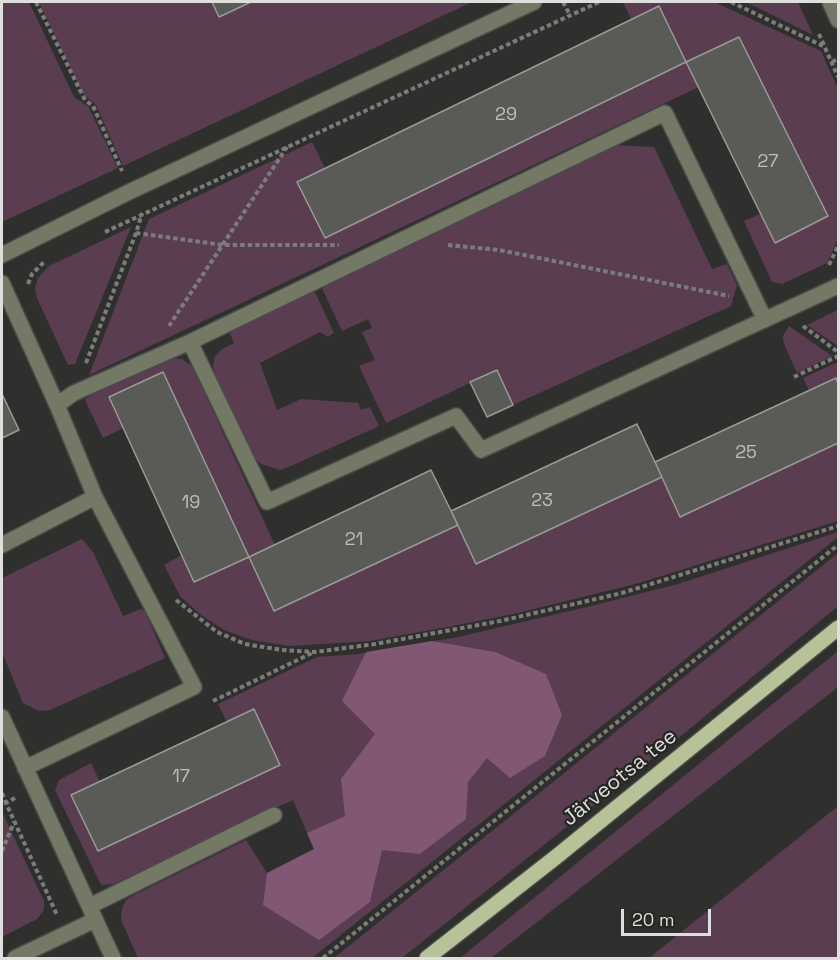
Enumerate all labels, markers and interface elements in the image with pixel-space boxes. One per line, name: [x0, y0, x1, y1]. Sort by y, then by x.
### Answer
house number: 29: [495, 104, 517, 126]
house number: 27: [758, 151, 778, 173]
house number: 25: [735, 442, 757, 464]
house number: 23: [531, 490, 553, 512]
house number: 19: [182, 492, 200, 514]
house number: 21: [345, 529, 363, 551]
street label: Järveotsa tee: [558, 724, 682, 832]
house number: 17: [172, 766, 190, 788]
scale bar: [624, 897, 714, 935]
text: 20 m: [632, 908, 675, 931]

